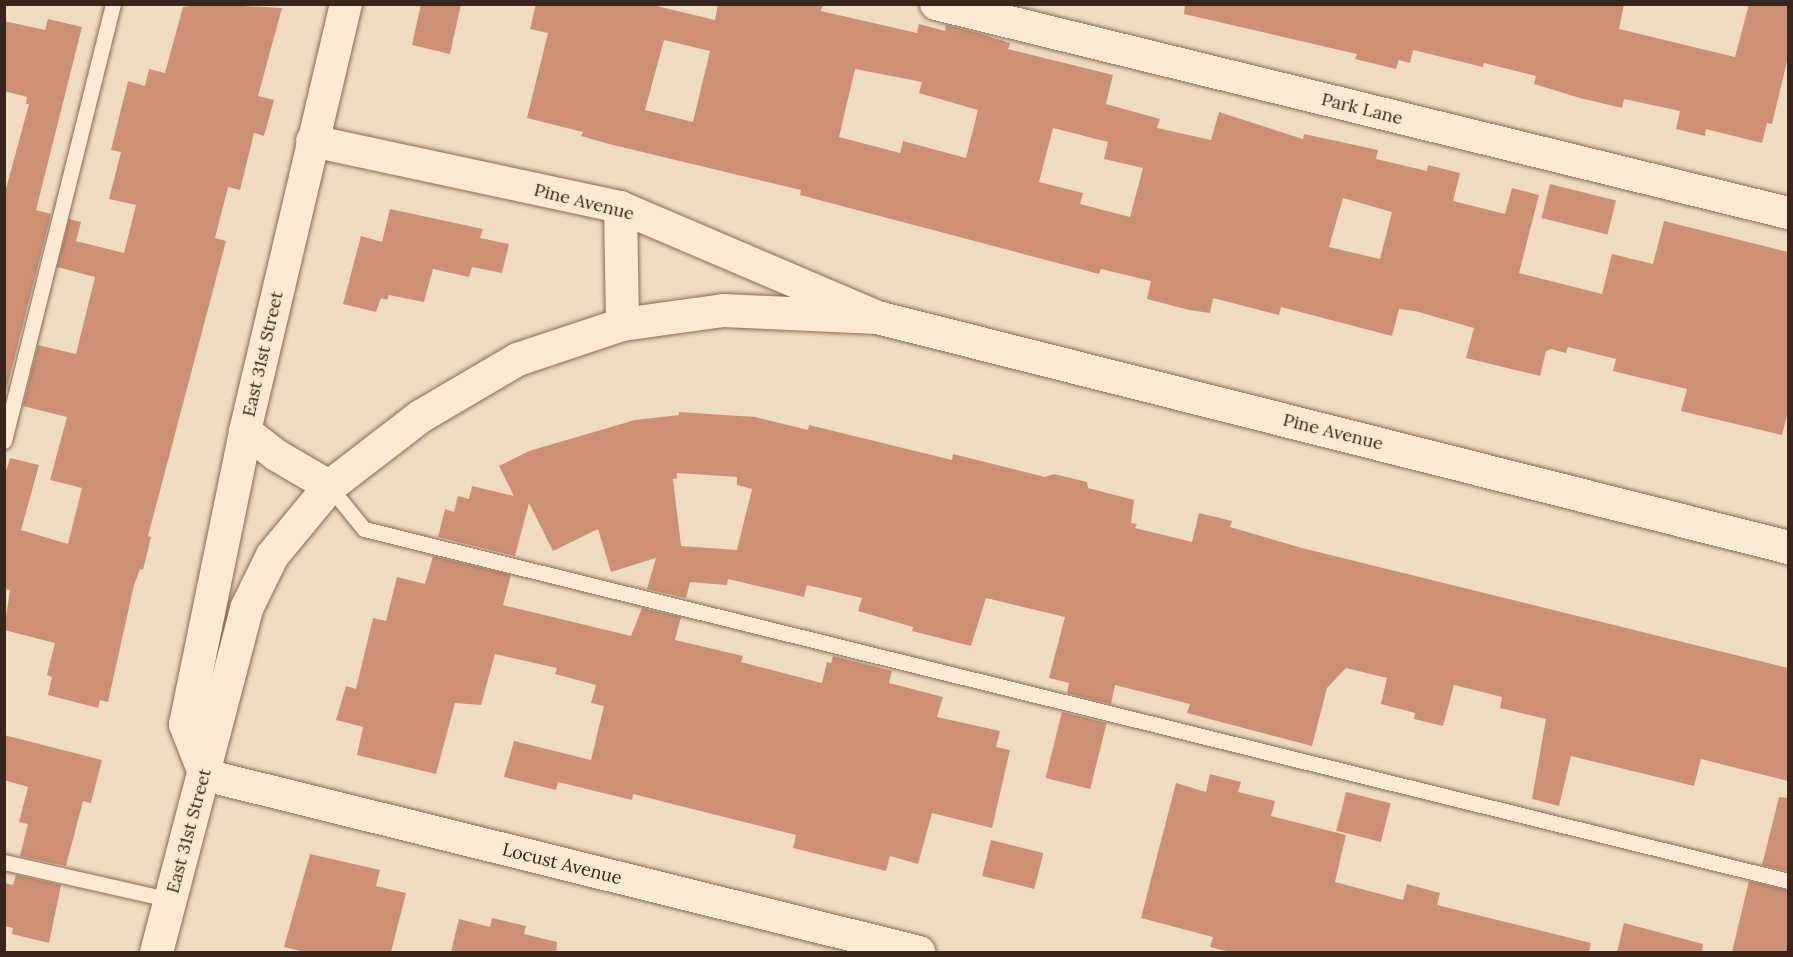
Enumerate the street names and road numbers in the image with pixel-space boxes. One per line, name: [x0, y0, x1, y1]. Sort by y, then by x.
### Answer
street label: Park Lane: [1319, 88, 1405, 130]
street label: Pine Avenue: [532, 179, 636, 225]
street label: East 31st Street: [238, 289, 288, 419]
street label: Pine Avenue: [1281, 409, 1385, 455]
street label: East 31st Street: [162, 766, 216, 896]
street label: Locust Avenue: [500, 839, 624, 889]

